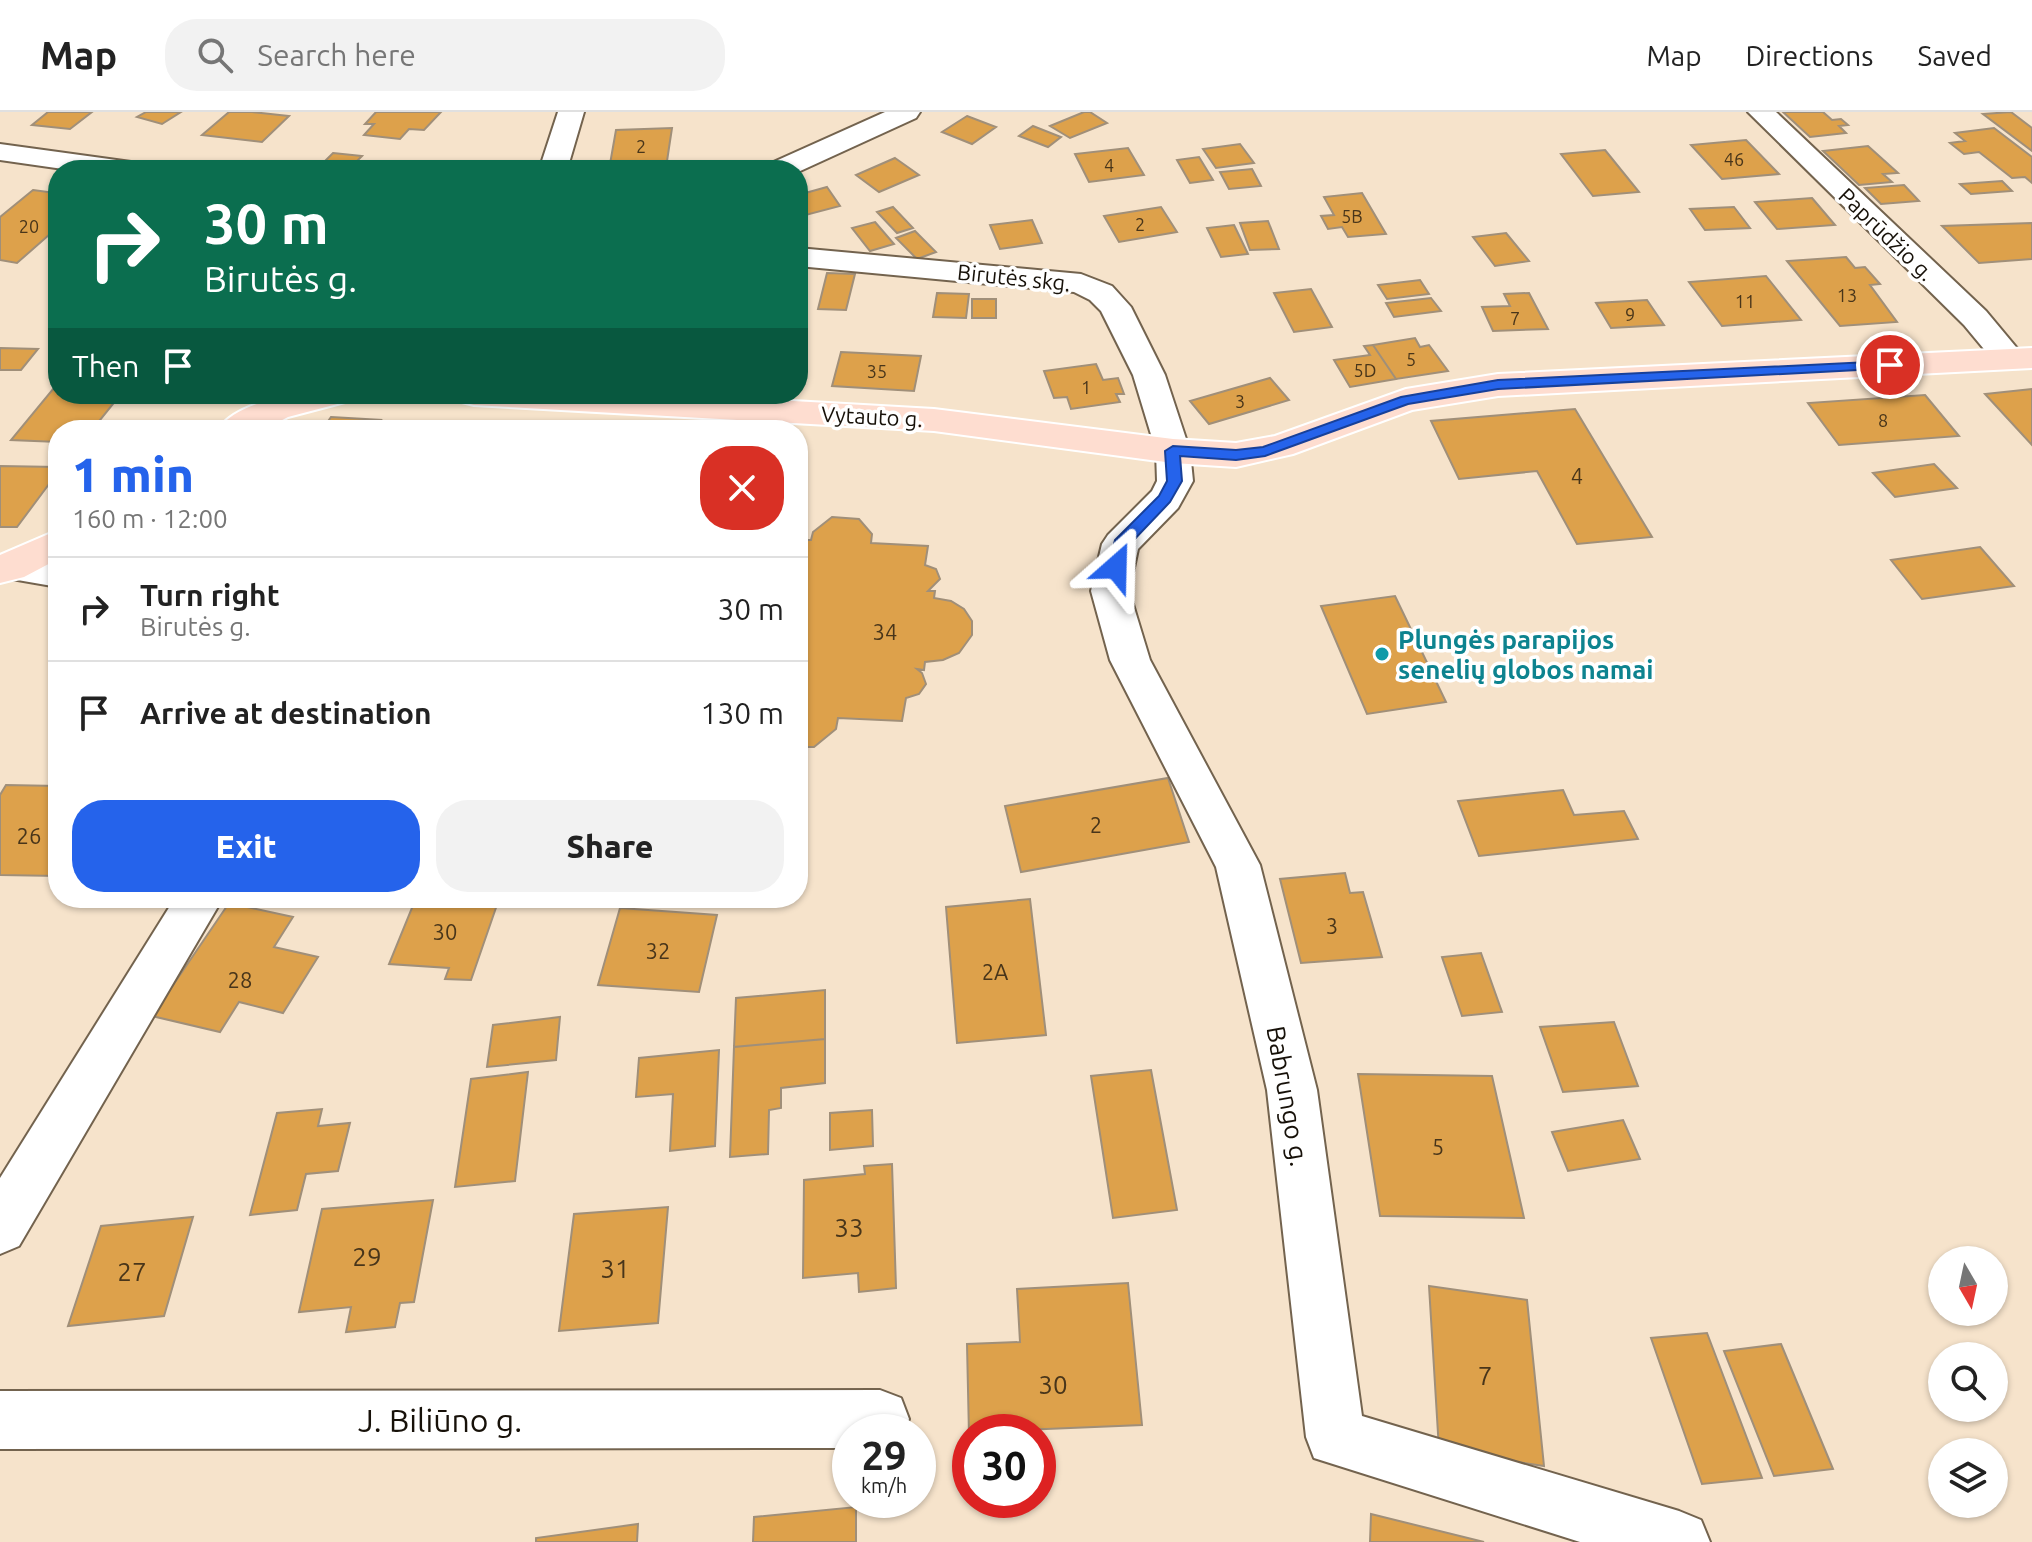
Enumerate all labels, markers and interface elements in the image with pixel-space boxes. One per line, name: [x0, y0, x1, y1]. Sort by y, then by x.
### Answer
search box: [165, 19, 725, 91]
icon: search: [193, 33, 237, 77]
text: Map: [40, 34, 117, 76]
text: Search here: [257, 38, 416, 72]
text: Map: [1646, 40, 1702, 71]
text: Directions: [1746, 40, 1873, 71]
text: Saved: [1917, 40, 1992, 71]
house number: 2: [636, 136, 646, 156]
house number: 46: [1724, 149, 1744, 169]
house number: 4: [1104, 155, 1114, 175]
street label: Paprūdžio g.: [1834, 183, 1940, 285]
icon: right: [72, 192, 176, 296]
text: 30 m: [204, 192, 329, 255]
house number: 5B: [1341, 206, 1363, 226]
house number: 2: [1135, 214, 1145, 234]
house number: 20: [19, 216, 39, 236]
text: Birutės g.: [204, 258, 357, 299]
street label: Birutės skg.: [956, 259, 1072, 295]
house number: 13: [1837, 285, 1857, 305]
house number: 11: [1735, 291, 1755, 311]
house number: 9: [1625, 304, 1635, 324]
house number: 7: [1510, 308, 1520, 328]
pin: [1856, 331, 1924, 399]
icon: arrive: [1868, 343, 1912, 387]
icon: arrive: [156, 344, 200, 388]
text: Then: [72, 349, 140, 383]
house number: 5: [1406, 349, 1416, 369]
house number: 5D: [1354, 360, 1376, 380]
house number: 35: [867, 361, 887, 381]
house number: 1: [1081, 377, 1091, 397]
house number: 3: [1235, 391, 1245, 411]
street label: Vytauto g.: [821, 401, 923, 431]
house number: 8: [1878, 410, 1888, 430]
button: close: [700, 446, 784, 530]
text: 1 min: [72, 447, 194, 501]
house number: 4: [1571, 463, 1583, 488]
text: 160 m · 12:00: [72, 504, 228, 533]
position arrow: [1074, 525, 1158, 609]
text: Turn right: [140, 578, 280, 612]
icon: right: [72, 587, 116, 631]
text: 30 m: [717, 592, 784, 626]
text: Birutės g.: [140, 612, 251, 641]
house number: 34: [873, 619, 897, 644]
place label: Plungės parapijos senelių globos namai: [1398, 625, 1654, 684]
marker: Plungės parapijos senelių globos namai: [1373, 645, 1391, 663]
icon: arrive: [72, 691, 116, 735]
text: Arrive at destination: [140, 696, 432, 730]
text: 130 m: [700, 696, 784, 730]
button: Exit: [72, 800, 420, 892]
button: Share: [436, 800, 784, 892]
house number: 2: [1090, 812, 1102, 837]
house number: 26: [17, 823, 41, 848]
house number: 3: [1326, 913, 1338, 938]
house number: 30: [433, 919, 457, 944]
house number: 32: [646, 938, 670, 963]
house number: 2A: [982, 959, 1009, 984]
house number: 28: [228, 967, 252, 992]
street label: Babrungo g.: [1261, 1024, 1315, 1168]
house number: 5: [1432, 1134, 1444, 1159]
house number: 33: [834, 1213, 864, 1242]
house number: 29: [352, 1242, 382, 1271]
north arrow: [1928, 1246, 2008, 1326]
map controls: [1928, 1246, 2008, 1518]
house number: 31: [600, 1254, 630, 1283]
house number: 27: [117, 1257, 147, 1286]
button: search: [1928, 1342, 2008, 1422]
house number: 7: [1478, 1361, 1492, 1390]
house number: 30: [1038, 1370, 1068, 1399]
street label: J. Biliūno g.: [358, 1402, 522, 1438]
speed limit sign: 30: [952, 1414, 1056, 1518]
text: 29: [861, 1433, 907, 1478]
button: layers: [1928, 1438, 2008, 1518]
text: km/h: [861, 1474, 907, 1497]

